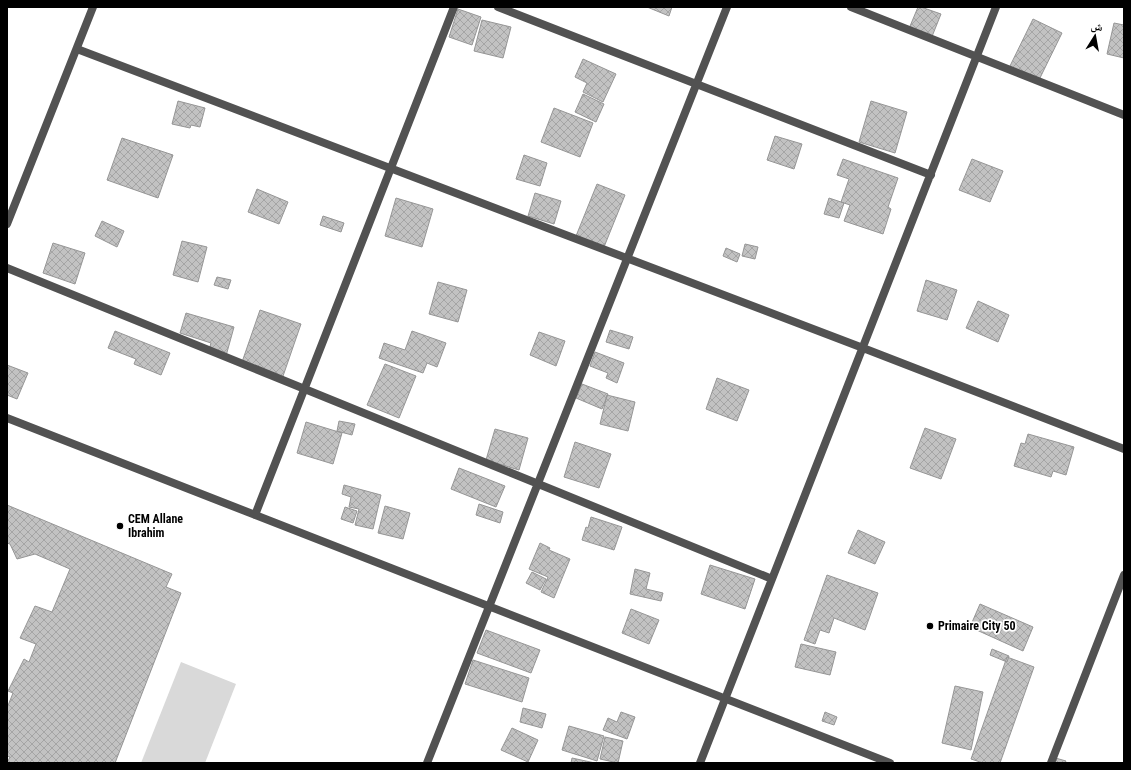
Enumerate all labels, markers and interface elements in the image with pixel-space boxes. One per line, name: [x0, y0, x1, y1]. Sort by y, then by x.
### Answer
north arrow: [1075, 16, 1115, 56]
text: ش: [1090, 19, 1104, 35]
place label: CEM Allane Ibrahim: [128, 512, 183, 540]
marker: CEM Allane Ibrahim: [115, 521, 125, 531]
place label: Primaire City 50: [938, 619, 1016, 633]
marker: Primaire City 50: [925, 621, 935, 631]

